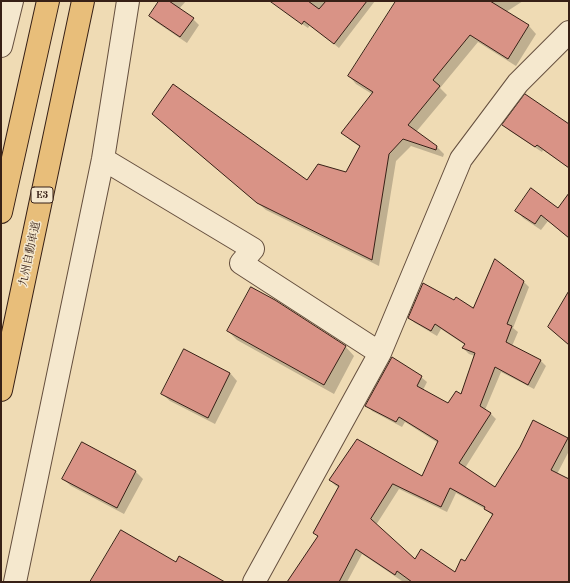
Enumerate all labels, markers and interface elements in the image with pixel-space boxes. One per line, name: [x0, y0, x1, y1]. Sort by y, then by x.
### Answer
road number: E3: [31, 187, 53, 203]
street label: 九州自動車道: [17, 220, 43, 288]

